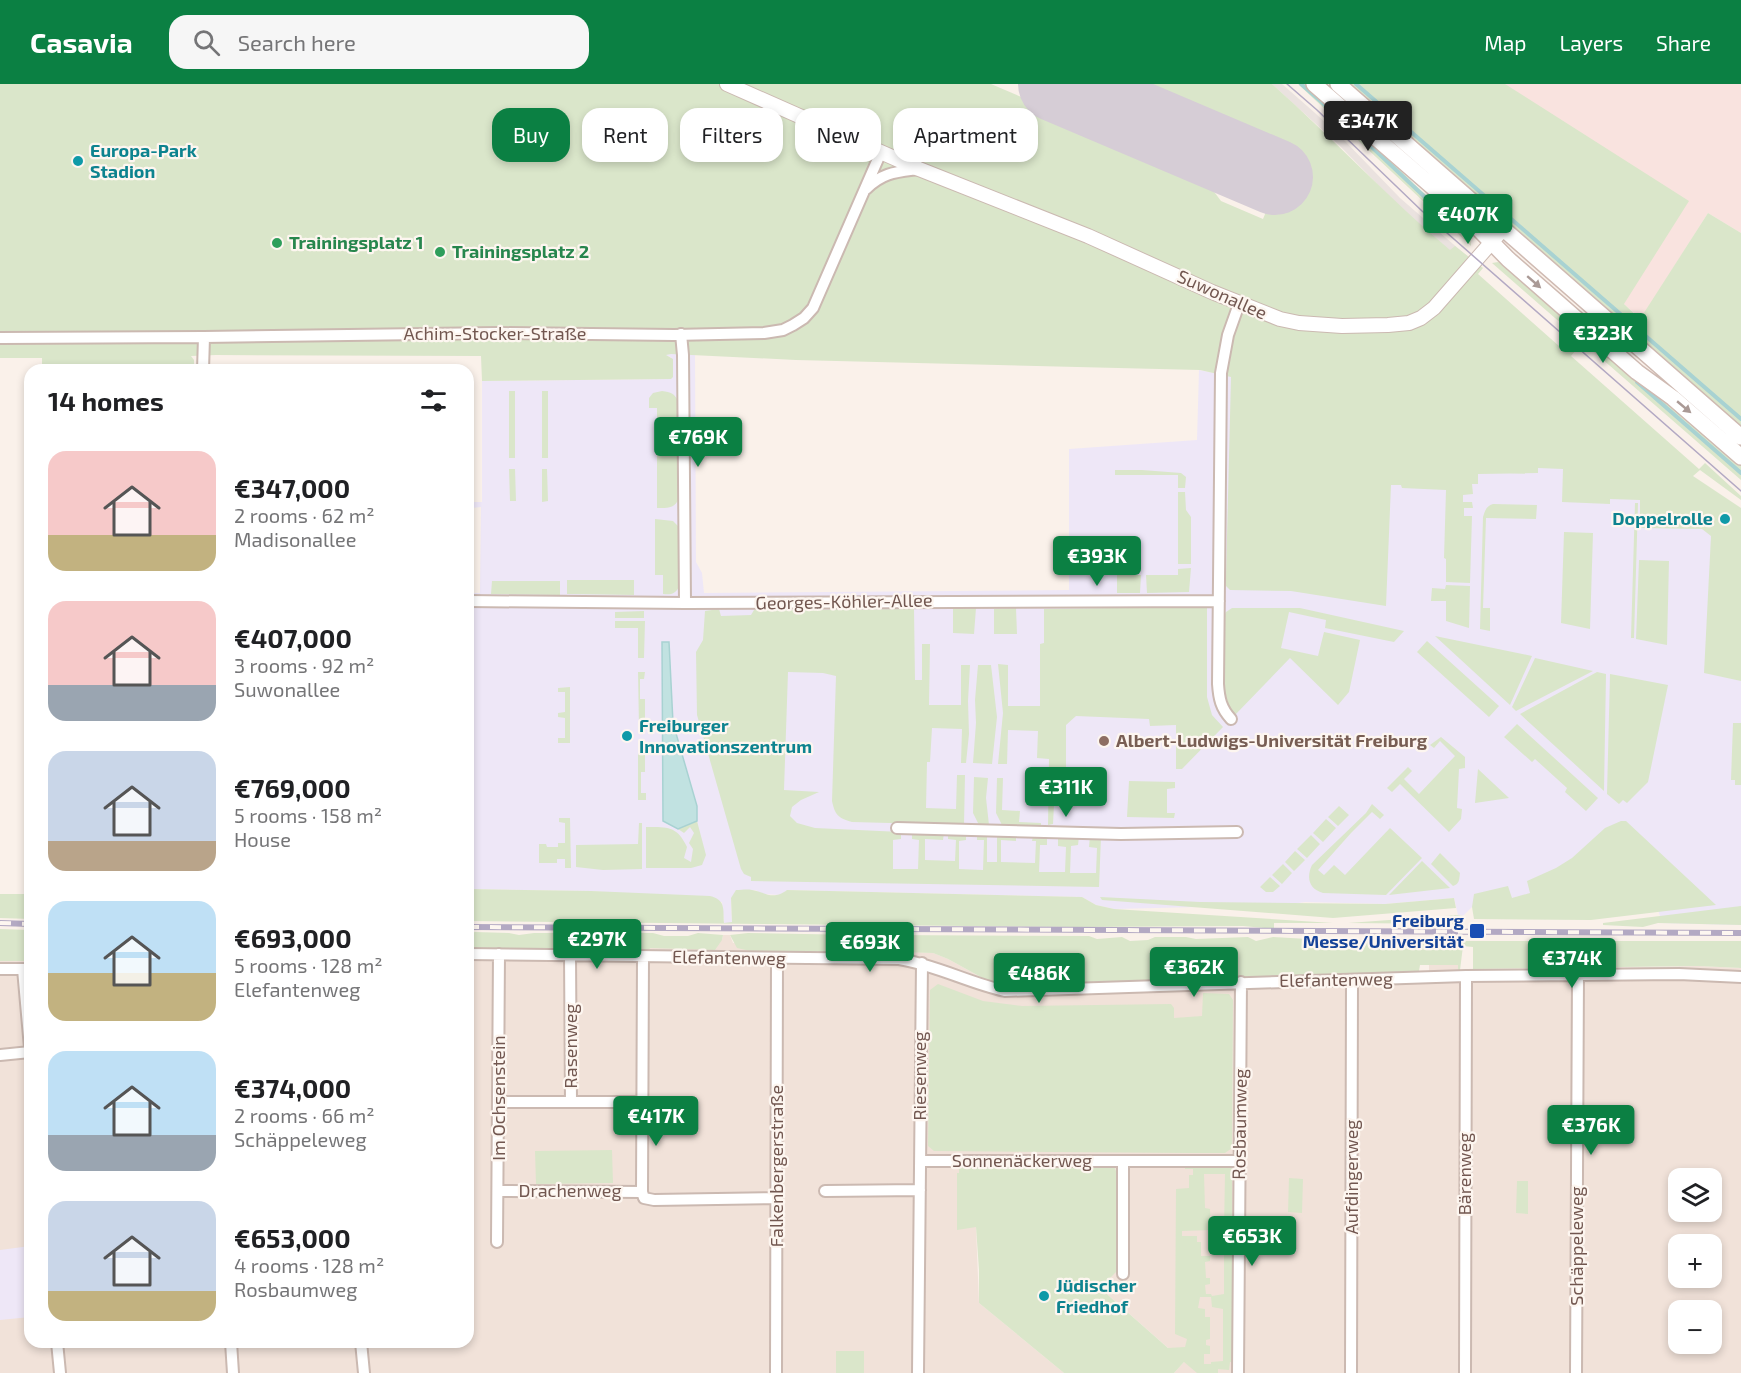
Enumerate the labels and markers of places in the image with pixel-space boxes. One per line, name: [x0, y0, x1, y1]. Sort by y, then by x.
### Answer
pin: €347K: [1326, 101, 1410, 152]
place label: Europa-Park Stadion: [90, 139, 197, 182]
marker: Europa-Park Stadion: [71, 154, 85, 168]
pin: €407K: [1426, 194, 1510, 245]
place label: Trainingsplatz 1: [289, 231, 423, 253]
marker: Trainingsplatz 1: [270, 236, 284, 250]
place label: Trainingsplatz 2: [452, 240, 589, 262]
marker: Trainingsplatz 2: [433, 245, 447, 259]
pin: €323K: [1561, 313, 1645, 364]
pin: €769K: [656, 417, 740, 468]
place label: Doppelrolle: [1612, 507, 1713, 529]
marker: Doppelrolle: [1718, 512, 1732, 526]
pin: €393K: [1055, 536, 1139, 587]
place label: Freiburger Innovationszentrum: [639, 714, 812, 757]
marker: Freiburger Innovationszentrum: [620, 729, 634, 743]
place label: Albert-Ludwigs-Universität Freiburg: [1116, 729, 1428, 751]
marker: Albert-Ludwigs-Universität Freiburg: [1097, 734, 1111, 748]
pin: €311K: [1024, 767, 1108, 818]
place label: Freiburg Messe/Universität: [1303, 909, 1465, 952]
pin: €297K: [555, 919, 639, 970]
pin: €693K: [828, 922, 912, 973]
marker: Freiburg Messe/Universität: [1468, 922, 1486, 940]
pin: €374K: [1530, 938, 1614, 989]
pin: €362K: [1152, 947, 1236, 998]
pin: €486K: [997, 953, 1081, 1004]
pin: €417K: [614, 1096, 698, 1147]
pin: €376K: [1549, 1105, 1633, 1156]
pin: €653K: [1210, 1216, 1294, 1267]
place label: Jüdischer Friedhof: [1056, 1274, 1137, 1317]
marker: Jüdischer Friedhof: [1037, 1289, 1051, 1303]

